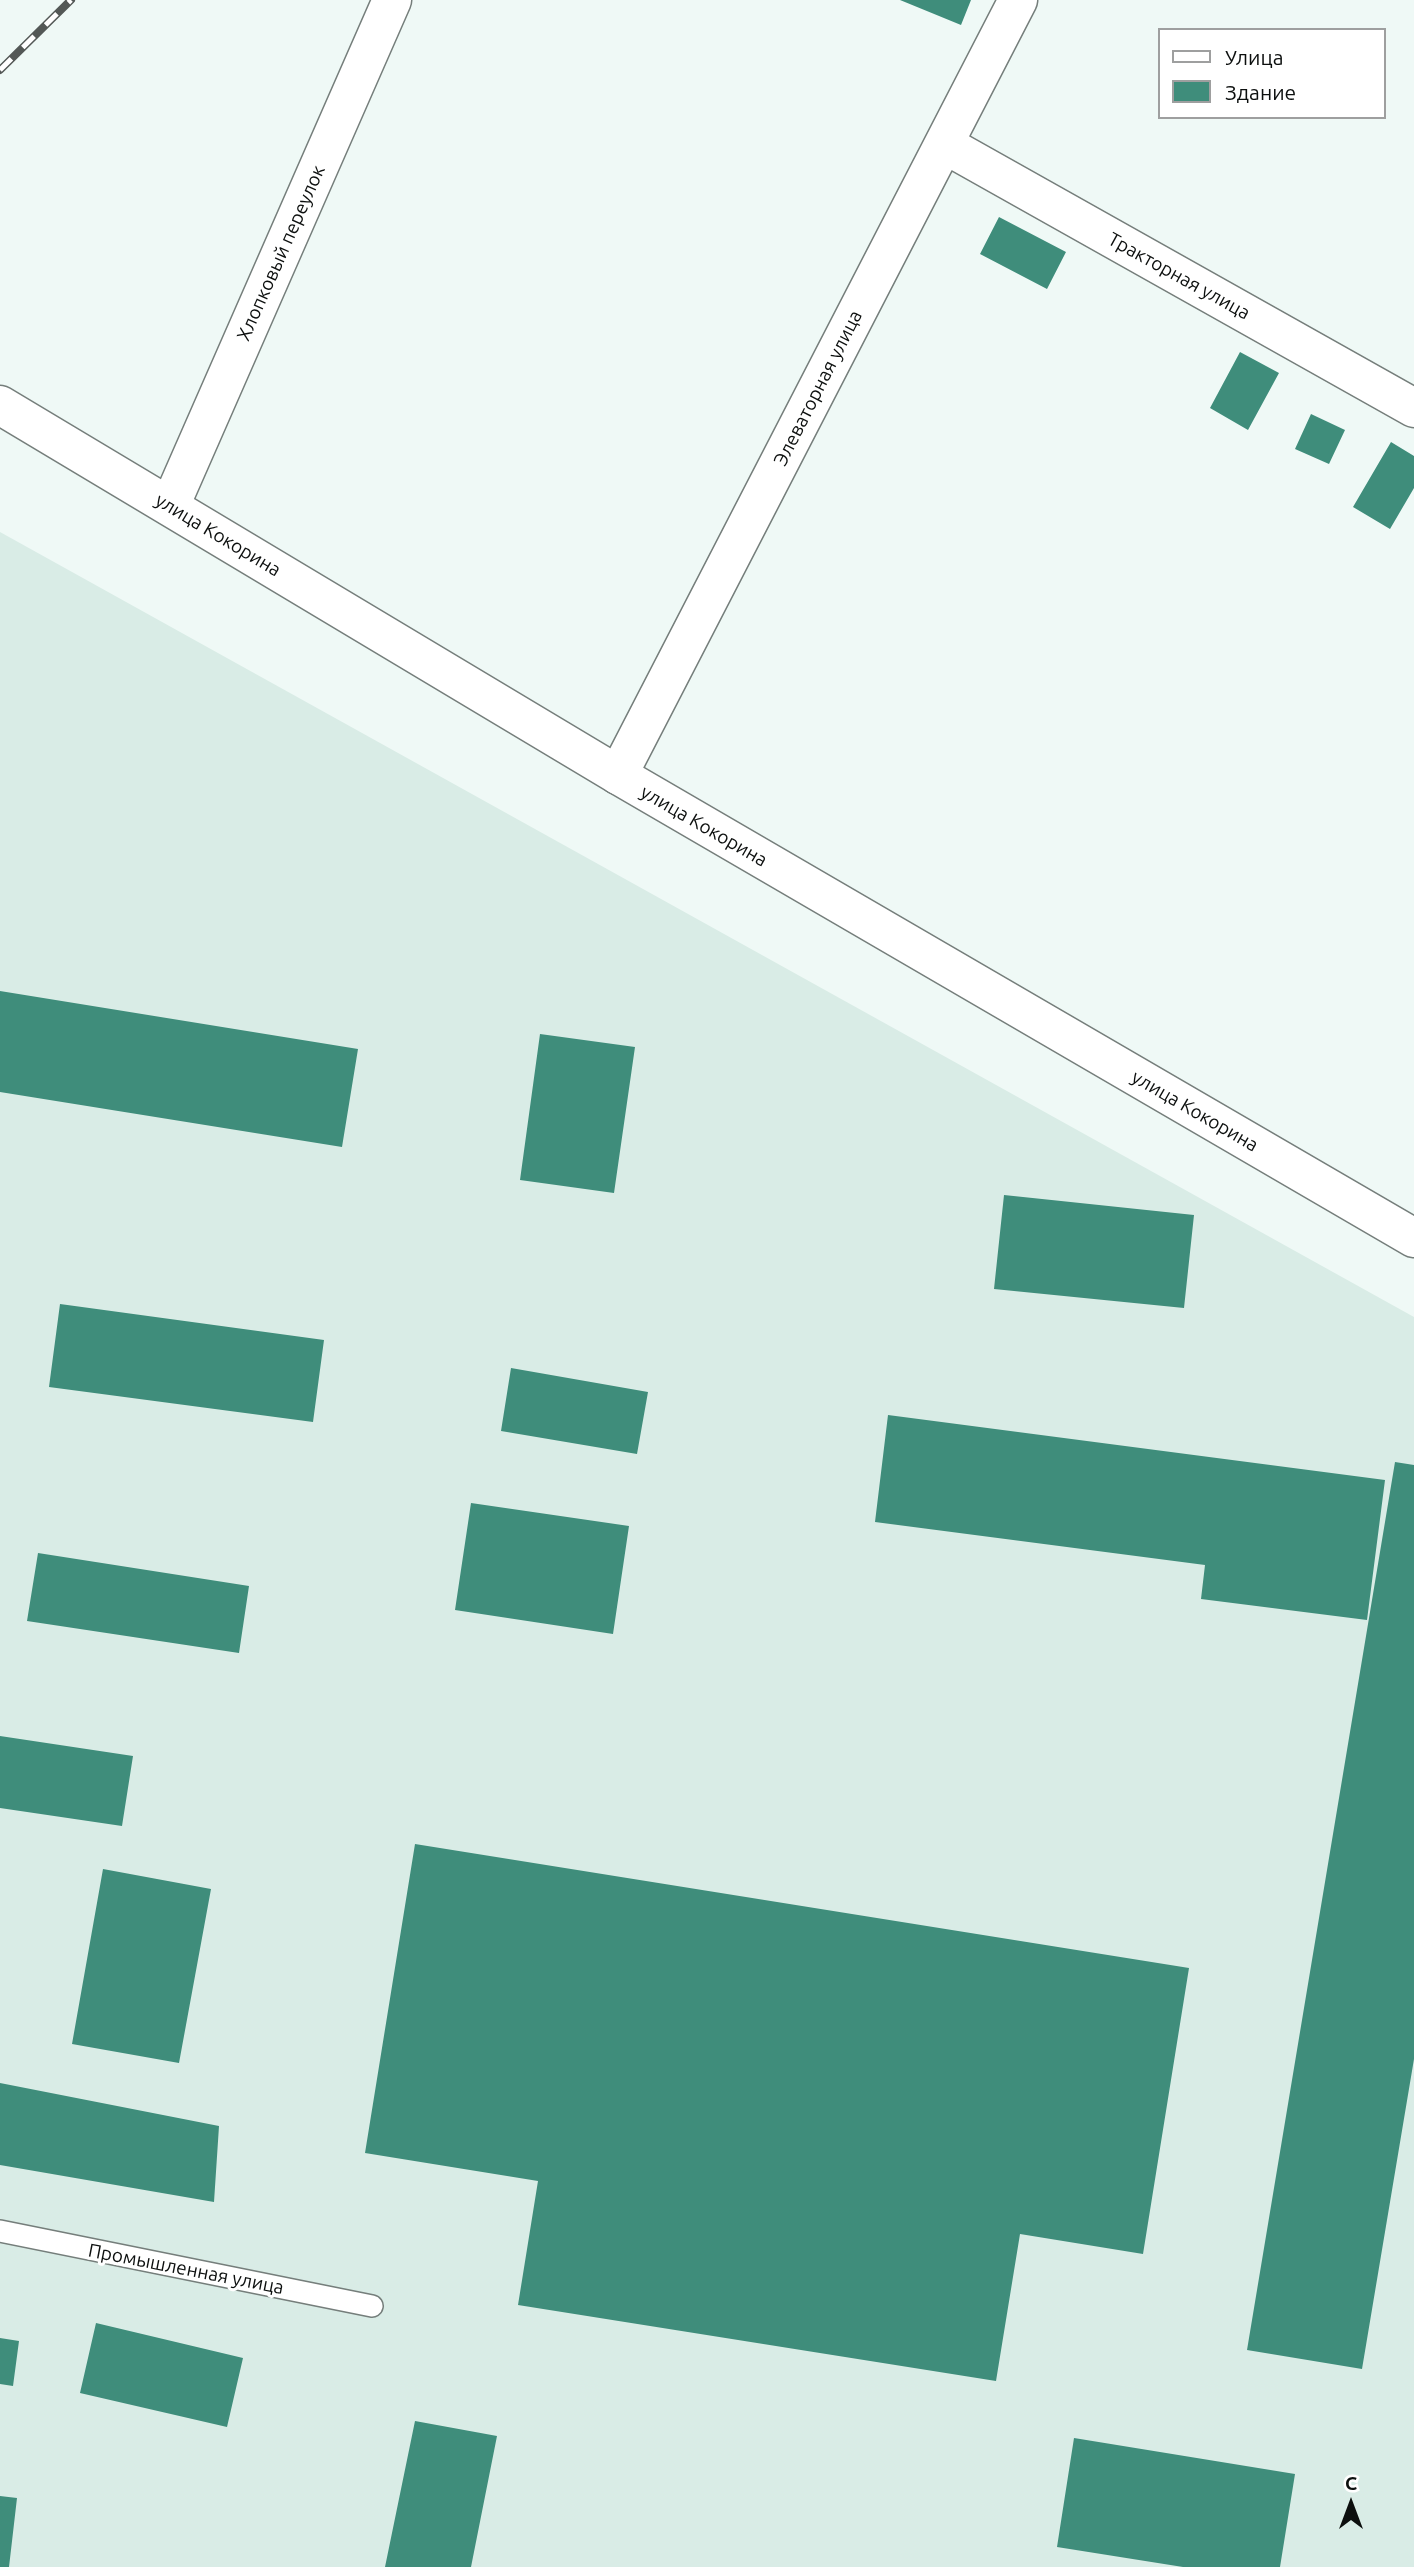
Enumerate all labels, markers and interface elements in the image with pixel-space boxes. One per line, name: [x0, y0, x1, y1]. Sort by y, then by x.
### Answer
legend: [1158, 28, 1386, 119]
text: Улица: [1225, 45, 1283, 69]
text: Здание: [1225, 80, 1296, 104]
street label: Хлопковый переулок: [232, 162, 330, 344]
street label: Тракторная улица: [1104, 228, 1254, 324]
street label: Элеваторная улица: [769, 306, 867, 470]
street label: улица Кокорина: [151, 489, 285, 581]
street label: улица Кокорина: [637, 780, 771, 872]
street label: улица Кокорина: [1128, 1065, 1262, 1157]
street label: Промышленная улица: [86, 2239, 286, 2299]
north arrow: [1316, 2469, 1386, 2539]
text: С: [1345, 2472, 1357, 2494]

